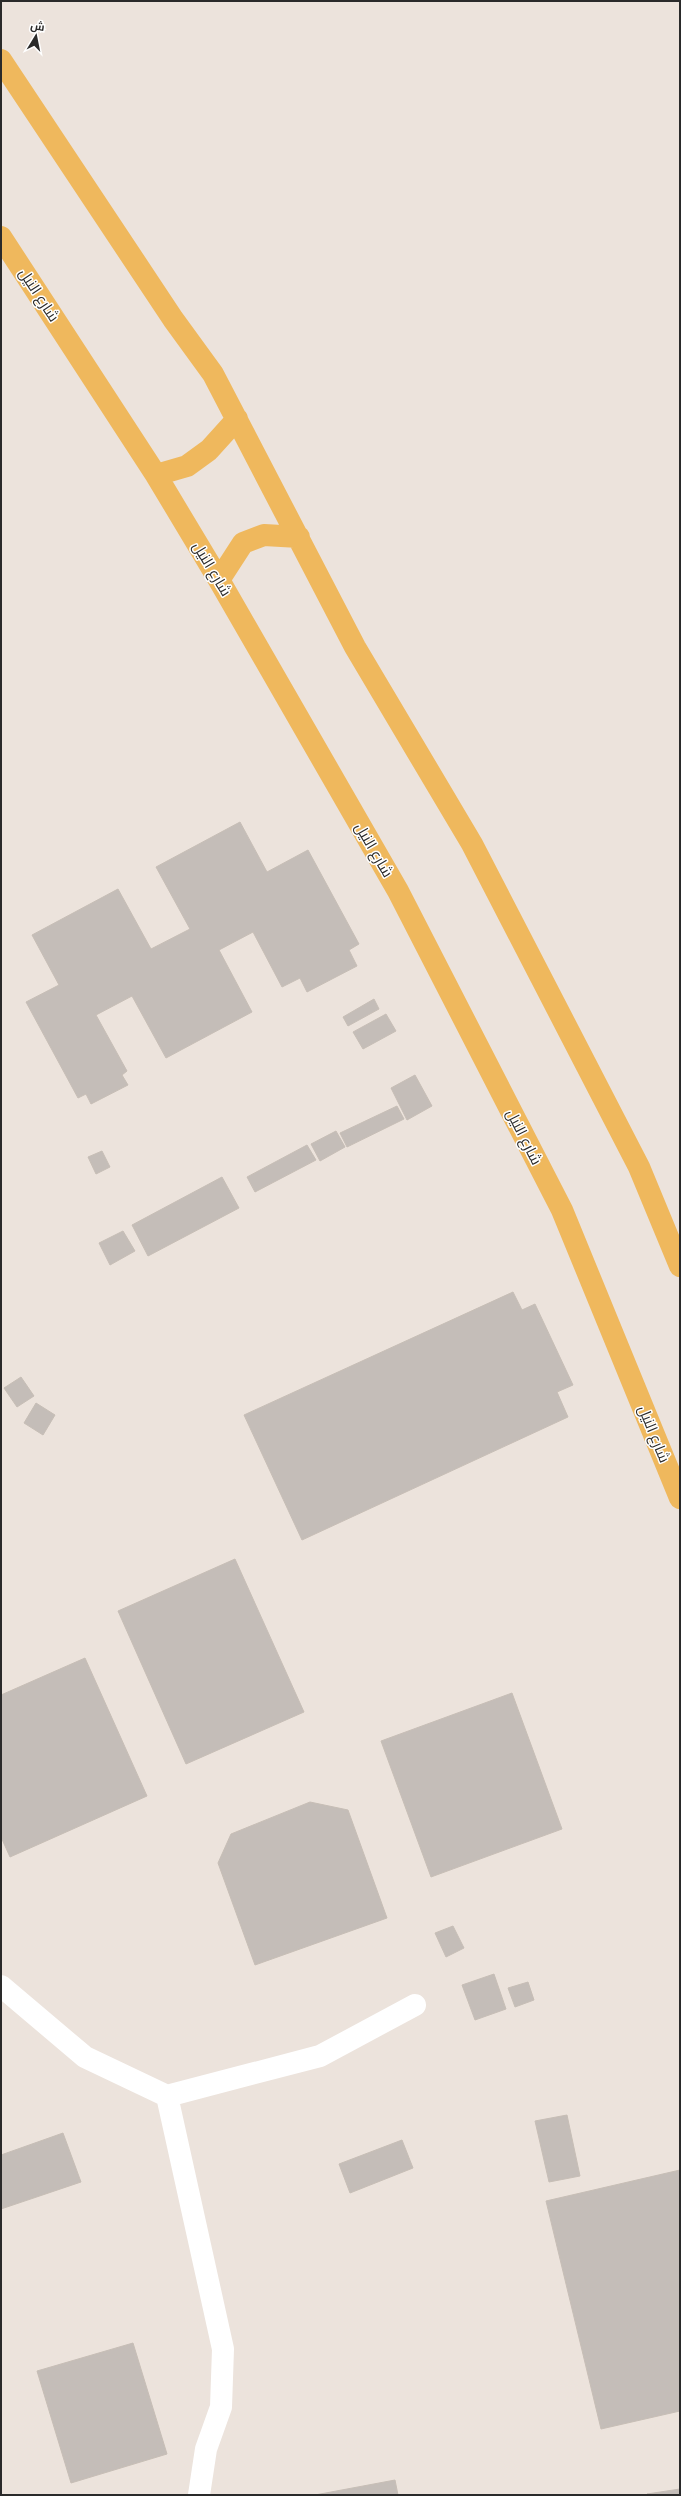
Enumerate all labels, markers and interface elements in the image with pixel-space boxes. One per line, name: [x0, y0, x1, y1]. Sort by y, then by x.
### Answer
north arrow: [16, 16, 56, 56]
text: ش: [30, 19, 46, 34]
street label: شارع النيل: [13, 265, 63, 326]
street label: شارع النيل: [187, 539, 235, 600]
street label: شارع النيل: [349, 819, 397, 882]
street label: شارع النيل: [501, 1106, 546, 1169]
street label: شارع النيل: [633, 1403, 674, 1466]

